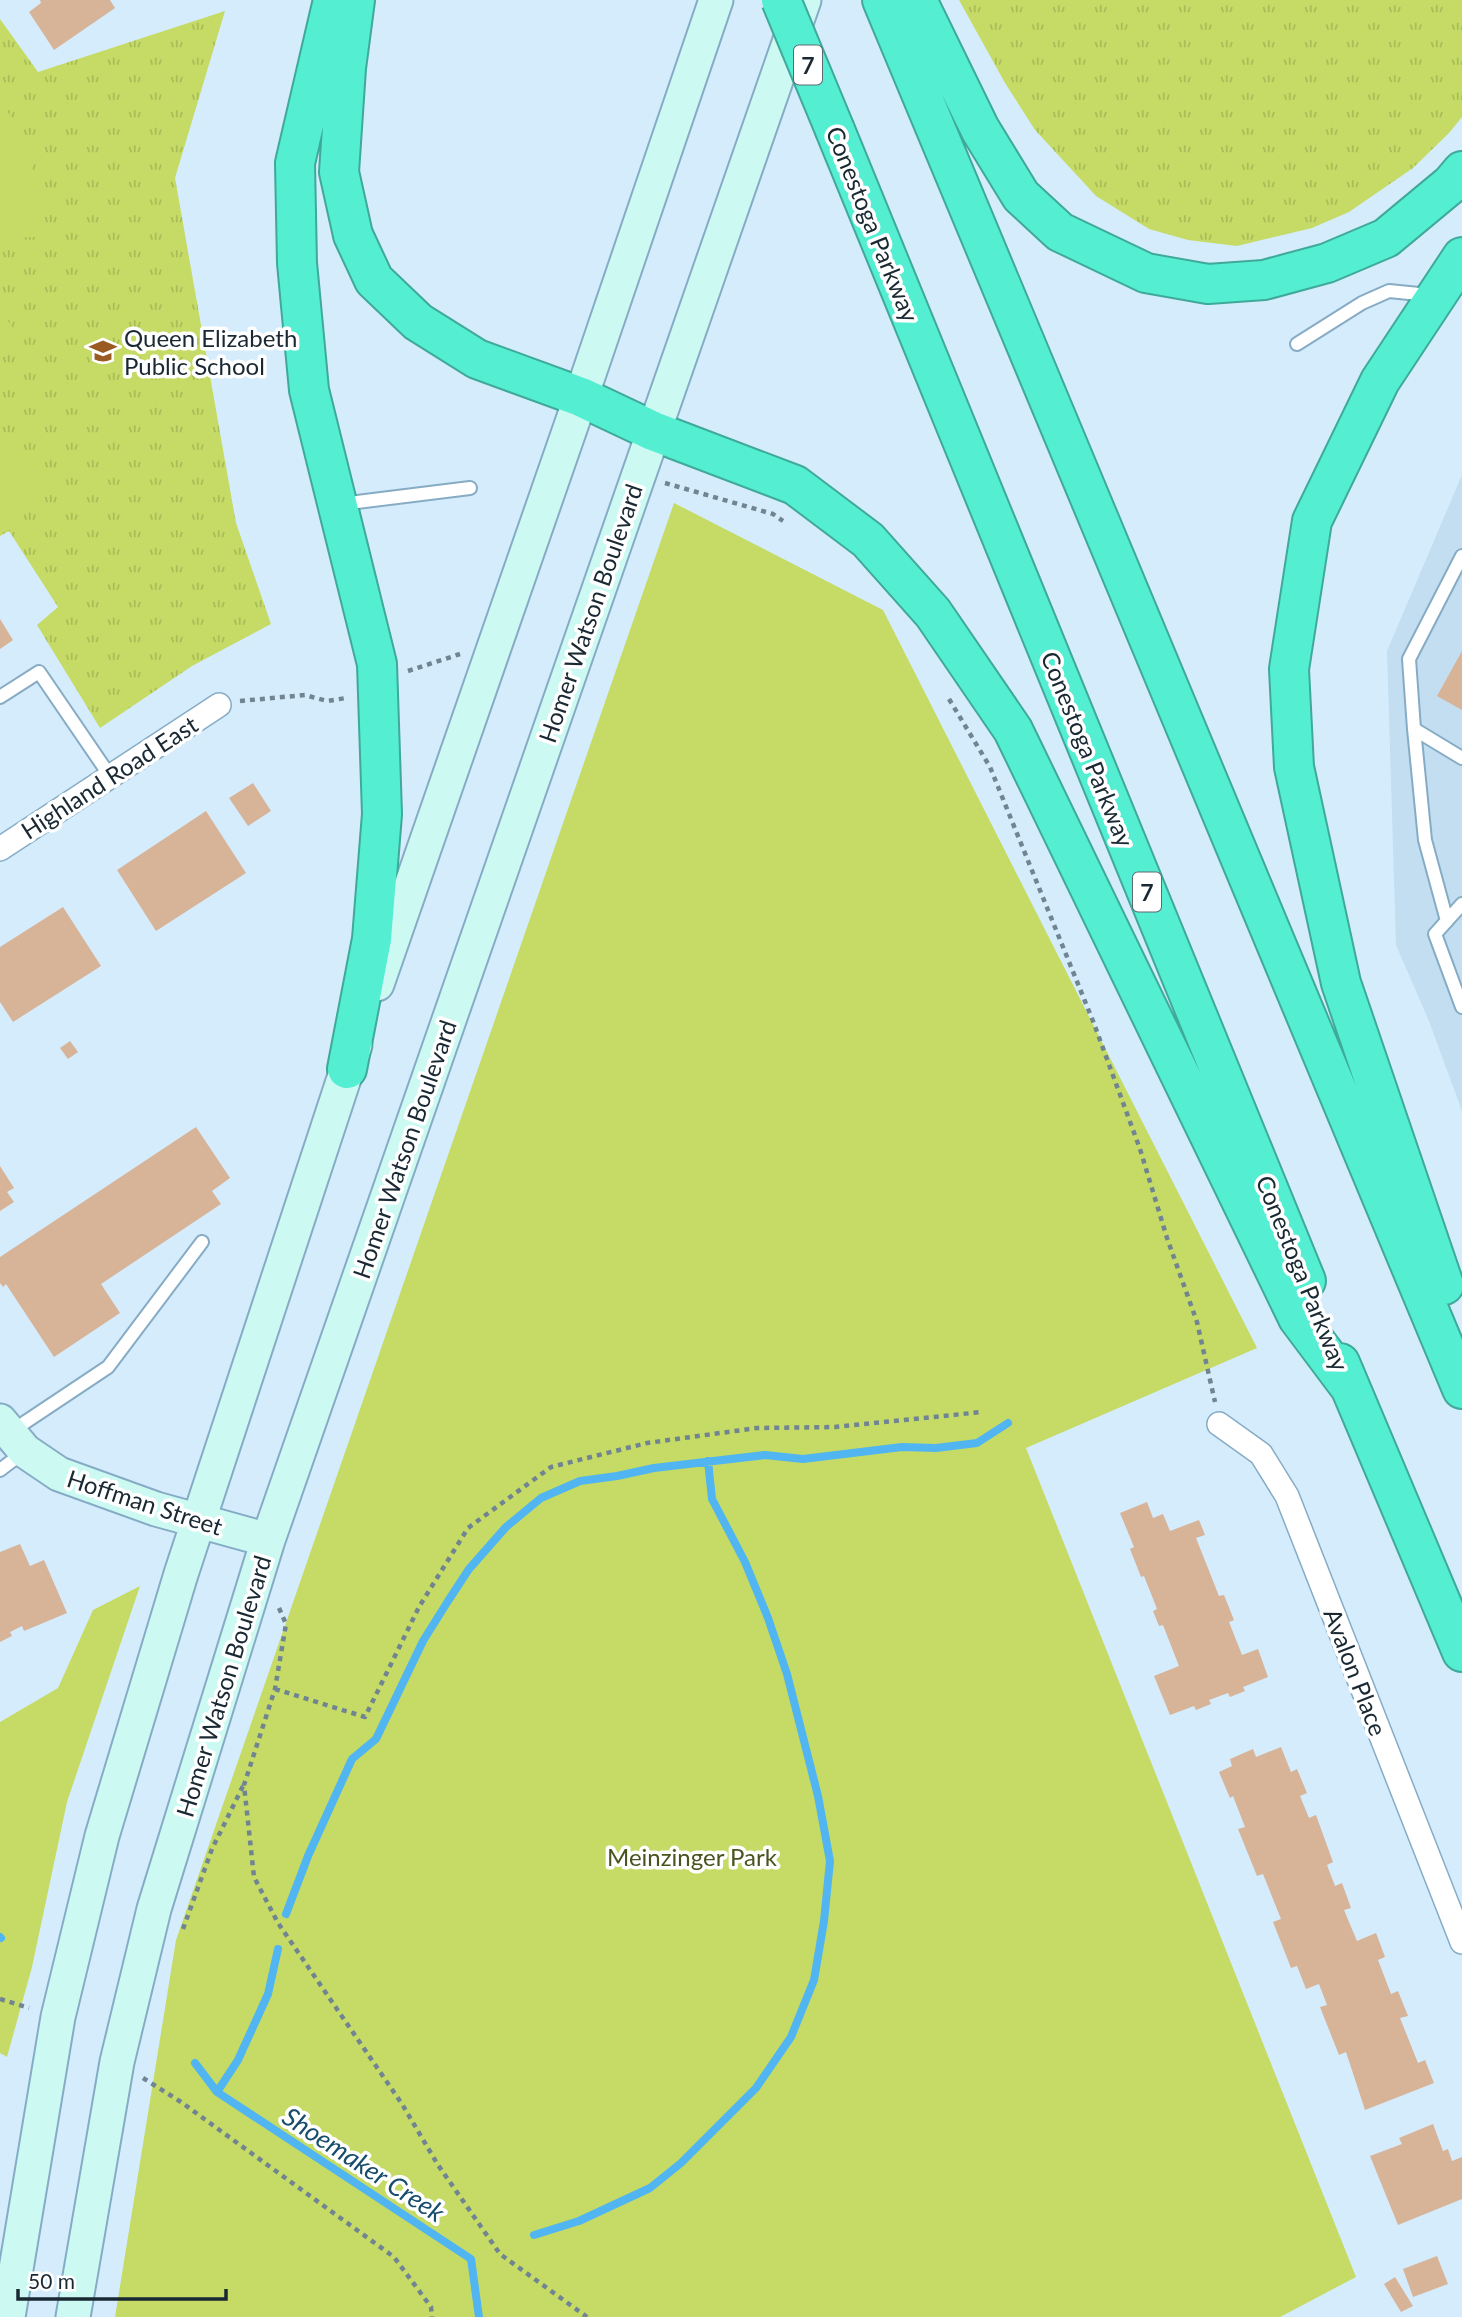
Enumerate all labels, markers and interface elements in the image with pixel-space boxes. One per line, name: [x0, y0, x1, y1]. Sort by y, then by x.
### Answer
road number: 7: [794, 46, 822, 85]
street label: Conestoga Parkway: [821, 122, 926, 326]
place label: Queen Elizabeth Public School: [124, 323, 297, 380]
school or university icon: Queen Elizabeth Public School: [88, 336, 118, 366]
street label: Homer Watson Boulevard: [532, 480, 648, 746]
street label: Conestoga Parkway: [1036, 647, 1141, 851]
street label: Highland Road East: [15, 709, 203, 845]
road number: 7: [1133, 872, 1161, 912]
street label: Homer Watson Boulevard: [346, 1016, 462, 1282]
street label: Conestoga Parkway: [1251, 1171, 1356, 1375]
street label: Hoffman Street: [64, 1463, 227, 1541]
street label: Homer Watson Boulevard: [169, 1552, 277, 1820]
street label: Avalon Place: [1318, 1604, 1394, 1740]
park label: Meinzinger Park: [607, 1842, 778, 1871]
water label: Shoemaker Creek: [277, 2100, 452, 2229]
scale bar: [18, 2258, 226, 2302]
text: 50 m: [28, 2268, 75, 2293]

